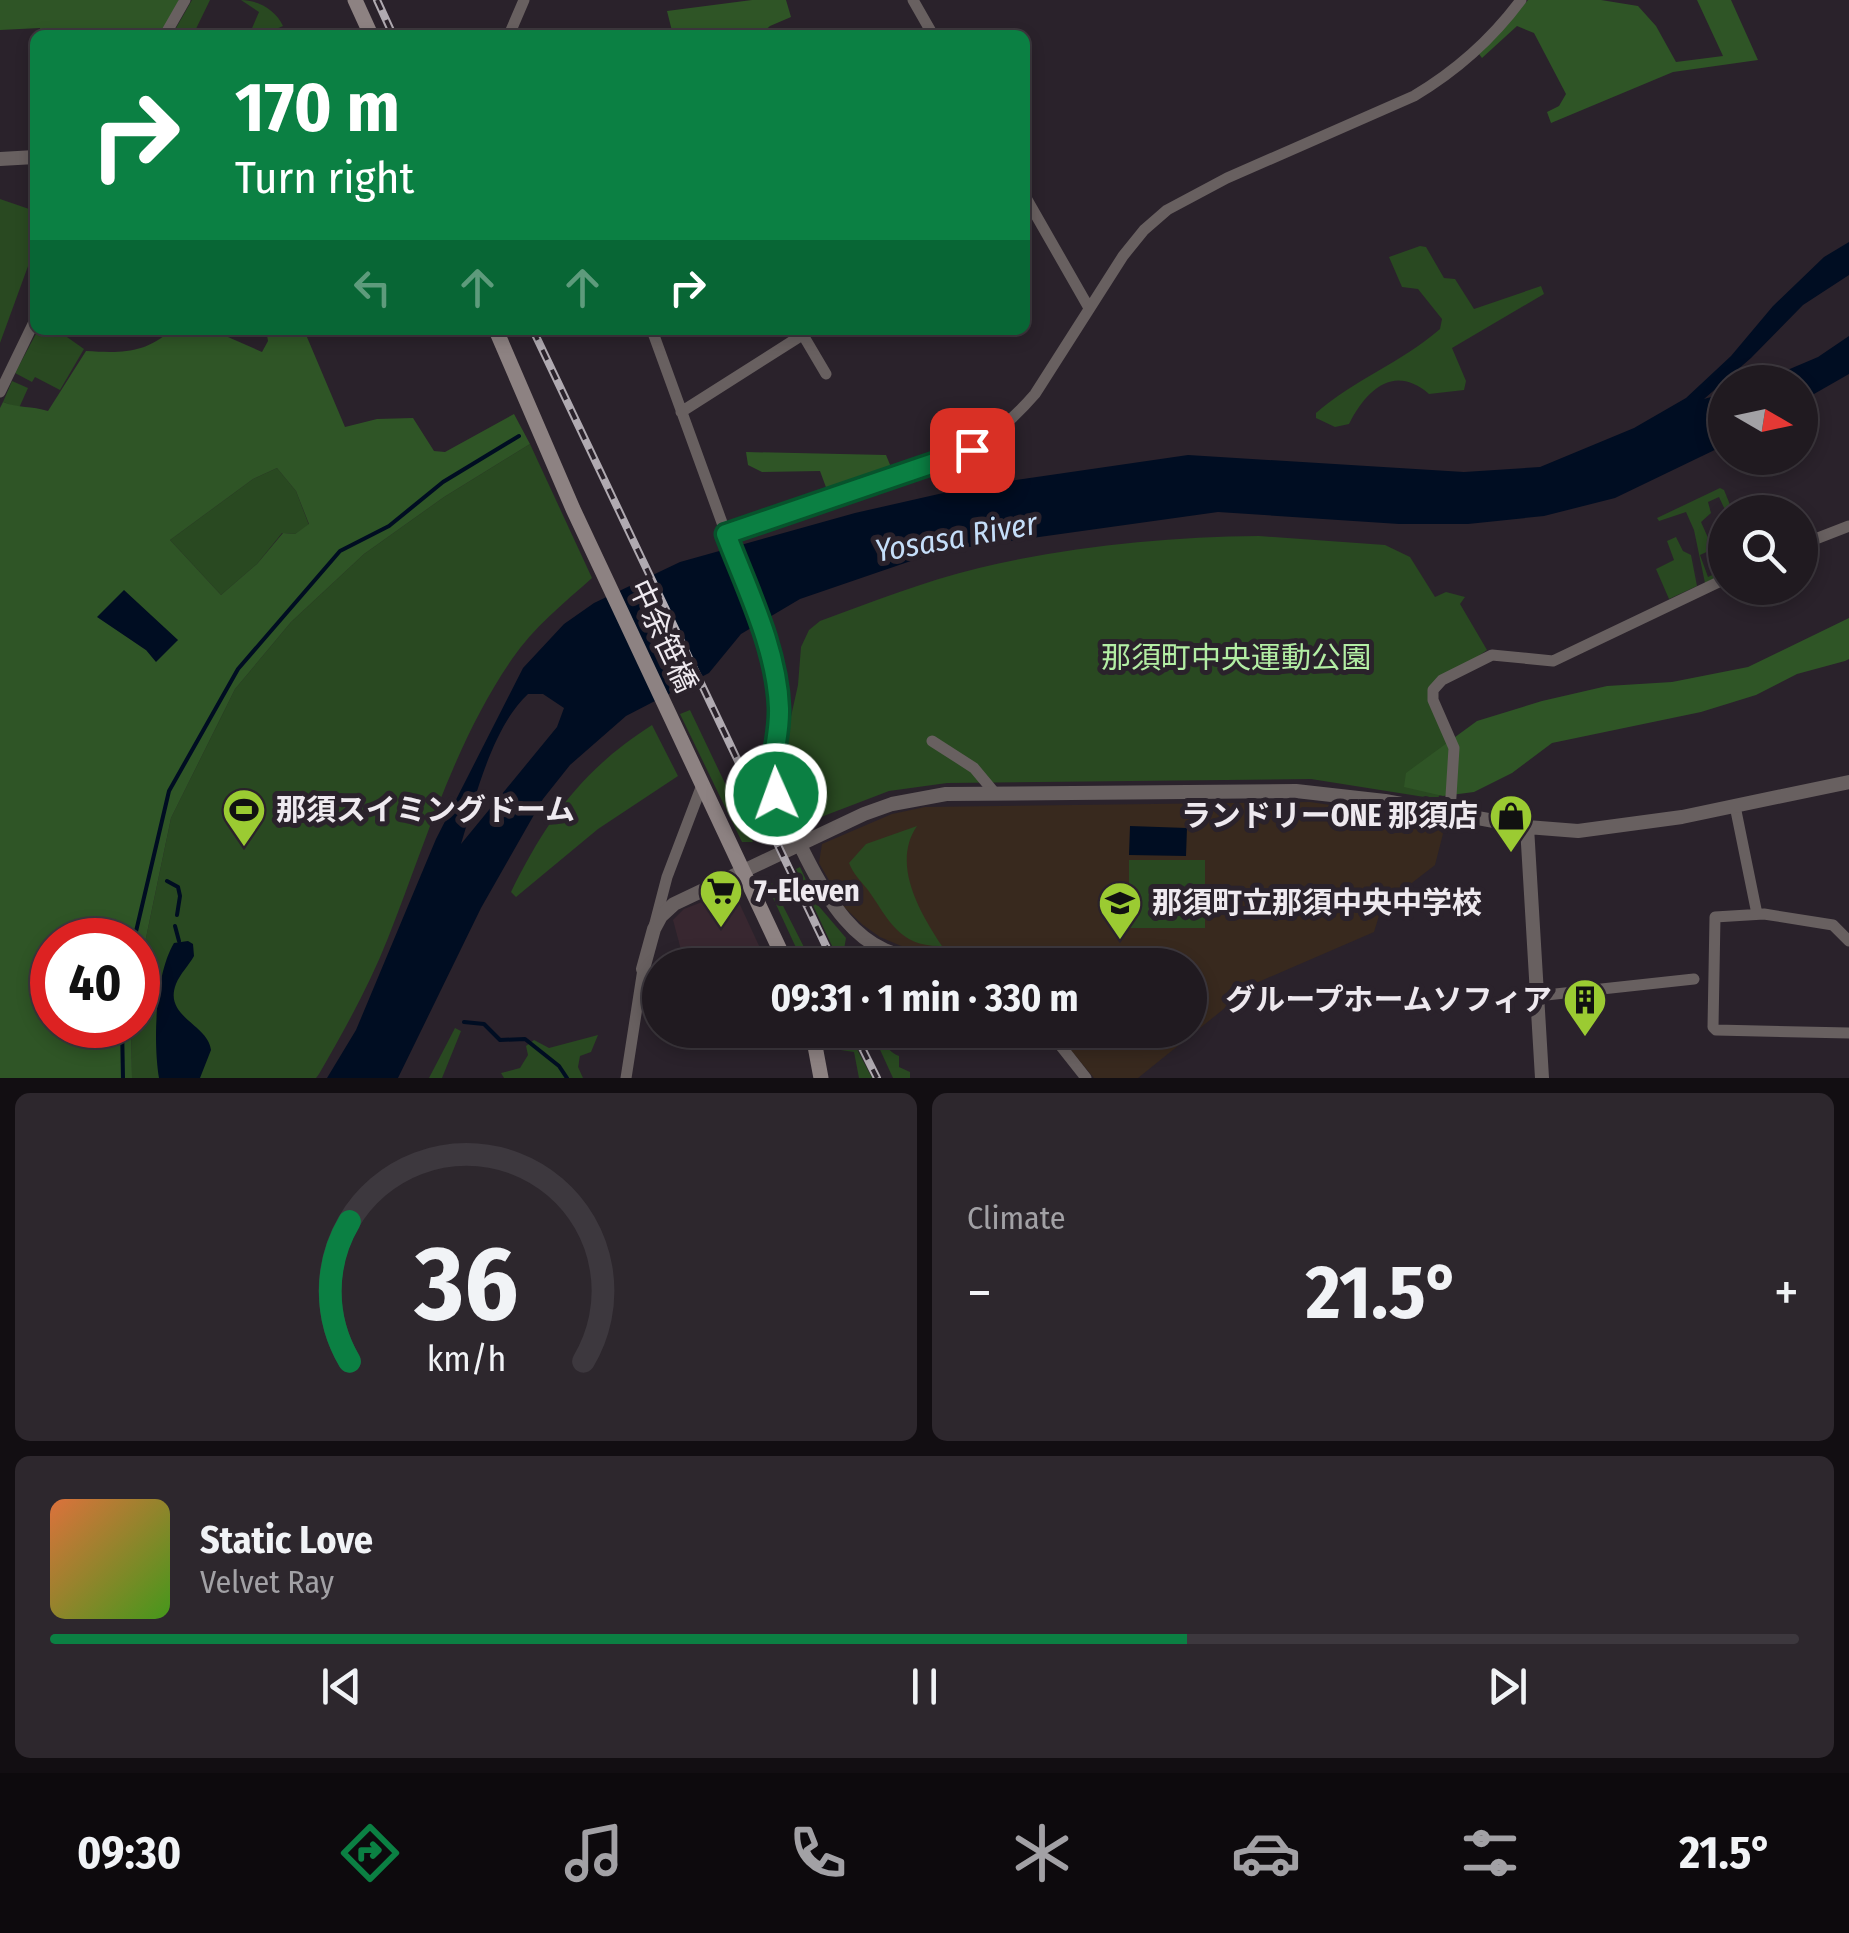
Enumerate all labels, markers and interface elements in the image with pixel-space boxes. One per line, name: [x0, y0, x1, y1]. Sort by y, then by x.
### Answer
text: 170 m: [235, 66, 400, 150]
icon: right: [70, 70, 200, 200]
text: Turn right: [235, 151, 414, 205]
icon: left: [345, 260, 400, 315]
icon: ahead: [450, 260, 505, 315]
icon: ahead: [555, 260, 610, 315]
icon: right: [660, 260, 715, 315]
north arrow: [1708, 365, 1818, 475]
map controls: [1708, 365, 1818, 605]
pin: [930, 408, 1015, 493]
icon: arrive: [945, 423, 1000, 478]
button: search: [1708, 495, 1818, 605]
water label: Yosasa River: [872, 504, 1041, 570]
street label: 中余笹橋: [621, 574, 705, 698]
park label: 那須町中央運動公園: [1101, 640, 1371, 676]
position arrow: [724, 742, 828, 846]
sports icon: 那須スイミングドーム: [221, 787, 267, 848]
place label: 那須スイミングドーム: [276, 792, 575, 828]
shop icon: ランドリーONE 那須店: [1488, 793, 1534, 854]
place label: ランドリーONE 那須店: [1181, 798, 1478, 834]
supermarket icon: 7-Eleven: [698, 868, 744, 929]
place label: 7-Eleven: [754, 873, 860, 909]
school or university icon: 那須町立那須中央中学校: [1097, 880, 1143, 941]
place label: 那須町立那須中央中学校: [1152, 885, 1482, 921]
speed limit sign: 40: [30, 918, 160, 1048]
text: 09:31 · 1 min · 330 m: [770, 975, 1079, 1021]
building icon: グループホームソフィア: [1562, 977, 1608, 1038]
place label: グループホームソフィア: [1225, 982, 1552, 1018]
text: Climate: [967, 1199, 1066, 1237]
text: 36: [413, 1222, 518, 1347]
text: 21.5°: [1306, 1248, 1460, 1338]
text: −: [967, 1260, 992, 1326]
text: +: [1774, 1260, 1799, 1326]
text: km/h: [426, 1338, 506, 1380]
text: Static Love: [200, 1517, 373, 1563]
text: Velvet Ray: [200, 1563, 334, 1601]
icon: previous: [314, 1659, 369, 1714]
icon: pause: [897, 1659, 952, 1714]
icon: next: [1480, 1659, 1535, 1714]
icon: directions: [335, 1818, 405, 1888]
icon: music: [559, 1818, 629, 1888]
icon: phone: [783, 1818, 853, 1888]
icon: climate: [1007, 1818, 1077, 1888]
icon: car: [1231, 1818, 1301, 1888]
icon: filters: [1455, 1818, 1525, 1888]
text: 09:30: [77, 1826, 181, 1880]
text: 21.5°: [1679, 1826, 1772, 1880]

